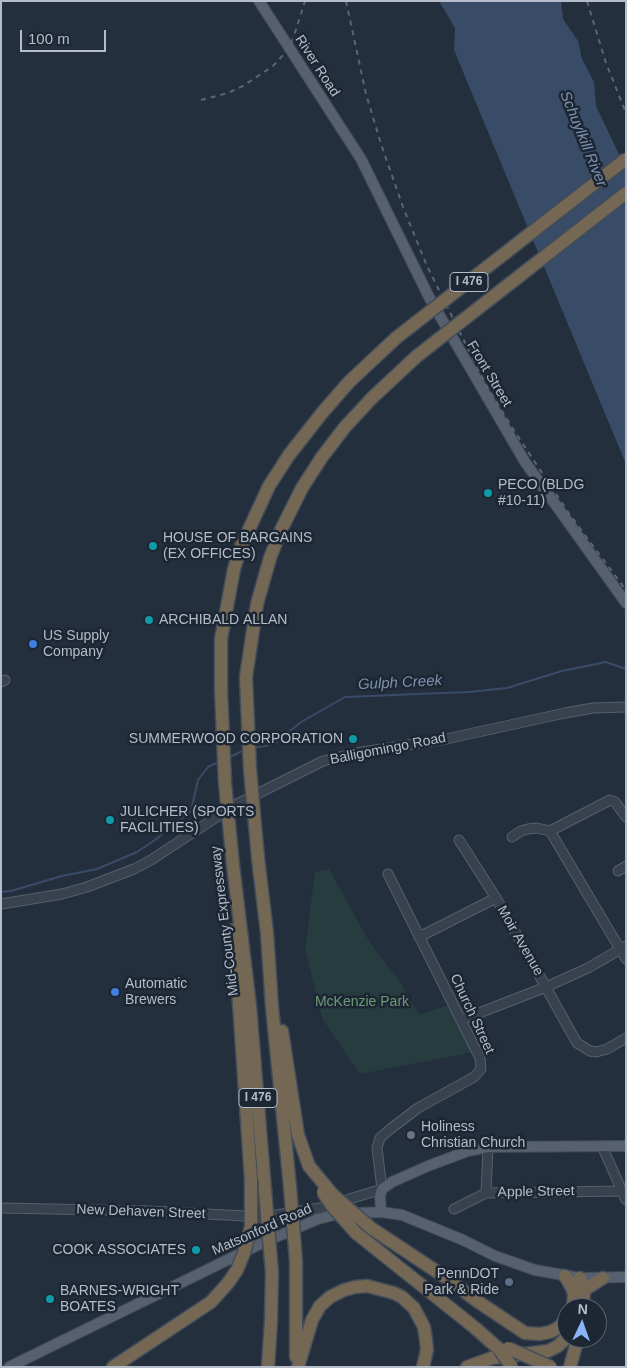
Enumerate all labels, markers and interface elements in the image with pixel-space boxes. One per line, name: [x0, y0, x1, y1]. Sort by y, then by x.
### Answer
scale bar: [22, 20, 109, 52]
text: 100 m: [28, 30, 70, 47]
street label: River Road: [291, 32, 343, 100]
water label: Schuylkill River: [556, 88, 610, 190]
road number: I 476: [450, 272, 488, 292]
street label: Front Street: [463, 338, 515, 410]
place label: PECO (BLDG #10-11): [498, 477, 584, 510]
marker: PECO (BLDG #10-11): [482, 487, 494, 499]
place label: HOUSE OF BARGAINS (EX OFFICES): [163, 530, 312, 562]
marker: HOUSE OF BARGAINS (EX OFFICES): [147, 540, 159, 552]
place label: ARCHIBALD ALLAN: [159, 612, 287, 628]
marker: ARCHIBALD ALLAN: [143, 614, 155, 626]
place label: US Supply Company: [43, 628, 109, 660]
marker: US Supply Company: [27, 638, 39, 650]
water label: Gulph Creek: [357, 672, 443, 694]
street label: Balligomingo Road: [329, 730, 447, 768]
place label: SUMMERWOOD CORPORATION: [129, 731, 343, 747]
marker: SUMMERWOOD CORPORATION: [347, 733, 359, 745]
place label: JULICHER (SPORTS FACILITIES): [120, 804, 254, 836]
marker: JULICHER (SPORTS FACILITIES): [104, 814, 116, 826]
street label: Mid-County Expressway: [207, 845, 243, 997]
street label: Moir Avenue: [493, 903, 547, 979]
street label: Church Street: [446, 971, 498, 1057]
place label: Automatic Brewers: [125, 976, 187, 1009]
marker: Automatic Brewers: [109, 986, 121, 998]
park label: McKenzie Park: [315, 994, 409, 1010]
road number: I 476: [239, 1088, 277, 1108]
place label: Holiness Christian Church: [421, 1119, 525, 1152]
marker: Holiness Christian Church: [405, 1129, 417, 1141]
street label: Apple Street: [497, 1183, 575, 1201]
street label: Matsonford Road: [210, 1200, 314, 1260]
street label: New Dehaven Street: [76, 1201, 206, 1223]
place label: COOK ASSOCIATES: [52, 1242, 186, 1258]
marker: COOK ASSOCIATES: [190, 1244, 202, 1256]
place label: PennDOT Park & Ride: [424, 1266, 499, 1298]
marker: PennDOT Park & Ride: [503, 1276, 515, 1288]
place label: BARNES-WRIGHT BOATES: [60, 1283, 179, 1315]
marker: BARNES-WRIGHT BOATES: [44, 1293, 56, 1305]
north arrow: [557, 1298, 607, 1348]
text: N: [577, 1301, 588, 1317]

